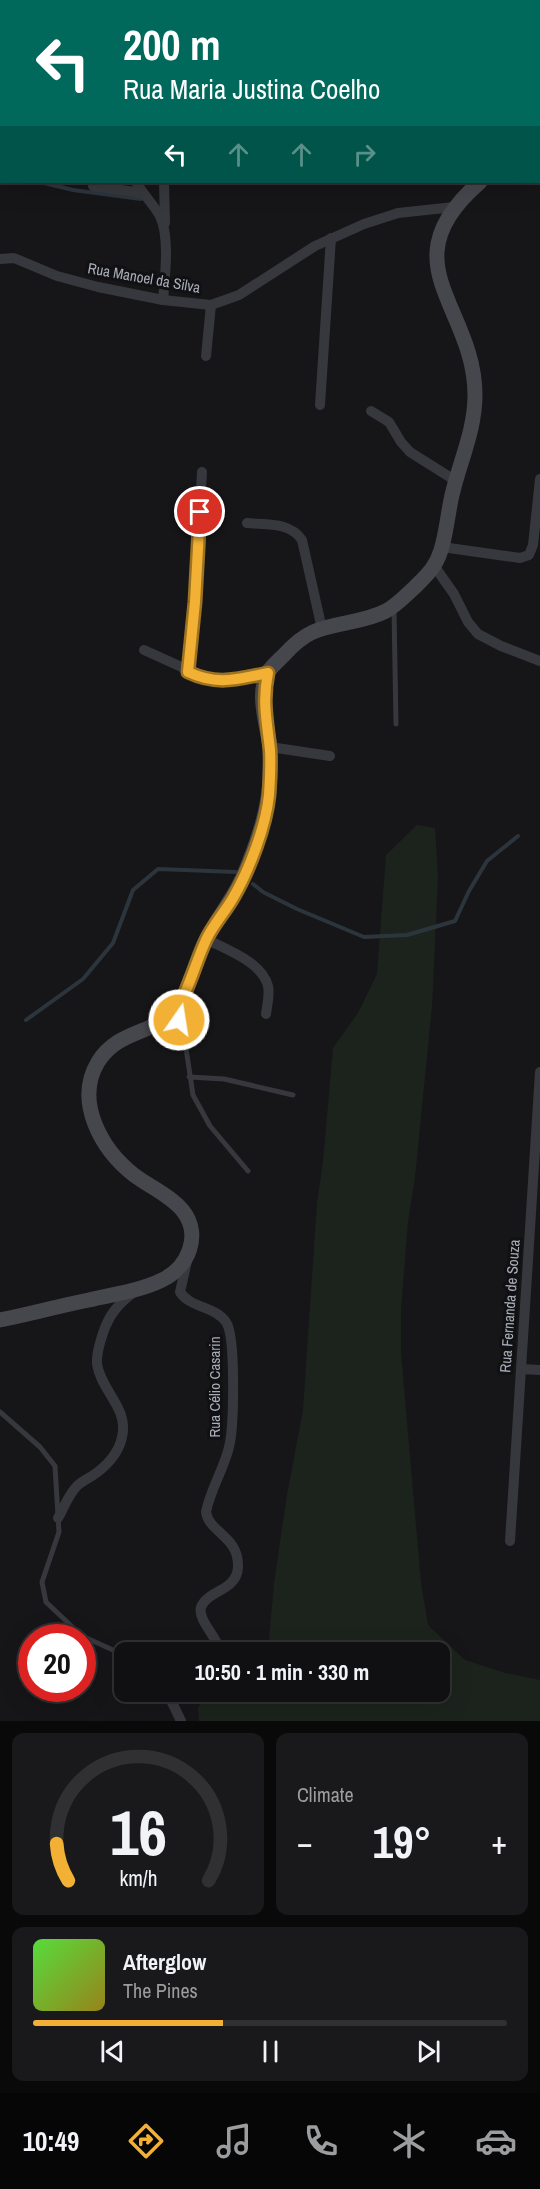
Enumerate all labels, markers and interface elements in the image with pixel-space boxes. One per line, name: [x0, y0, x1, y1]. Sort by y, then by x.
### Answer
text: 200 m: [123, 17, 221, 73]
icon: left: [24, 24, 102, 102]
text: Rua Maria Justina Coelho: [123, 71, 380, 107]
icon: left: [159, 138, 192, 171]
icon: ahead: [222, 138, 255, 171]
icon: ahead: [285, 138, 318, 171]
icon: right: [348, 138, 381, 171]
street label: Rua Manoel da Silva: [86, 257, 202, 298]
pin: [174, 486, 225, 537]
icon: arrive: [183, 495, 216, 528]
position arrow: [147, 988, 211, 1052]
street label: Rua Fernanda de Souza: [494, 1239, 525, 1373]
street label: Rua Célio Casarin: [204, 1336, 225, 1438]
speed limit sign: 20: [18, 1624, 96, 1702]
text: 10:50 · 1 min · 330 m: [195, 1657, 369, 1687]
text: Climate: [297, 1781, 354, 1808]
text: 16: [110, 1790, 166, 1874]
text: 19°: [372, 1811, 432, 1872]
text: −: [297, 1820, 313, 1864]
text: +: [491, 1820, 507, 1864]
text: km/h: [119, 1864, 157, 1893]
text: Afterglow: [123, 1947, 206, 1977]
text: The Pines: [123, 1977, 198, 2004]
icon: previous: [96, 2035, 129, 2068]
icon: pause: [254, 2035, 287, 2068]
icon: next: [412, 2035, 445, 2068]
icon: directions: [125, 2120, 167, 2162]
icon: music: [213, 2120, 255, 2162]
icon: phone: [300, 2120, 342, 2162]
icon: climate: [388, 2120, 430, 2162]
icon: car: [475, 2120, 517, 2162]
text: 10:49: [23, 2123, 79, 2159]

